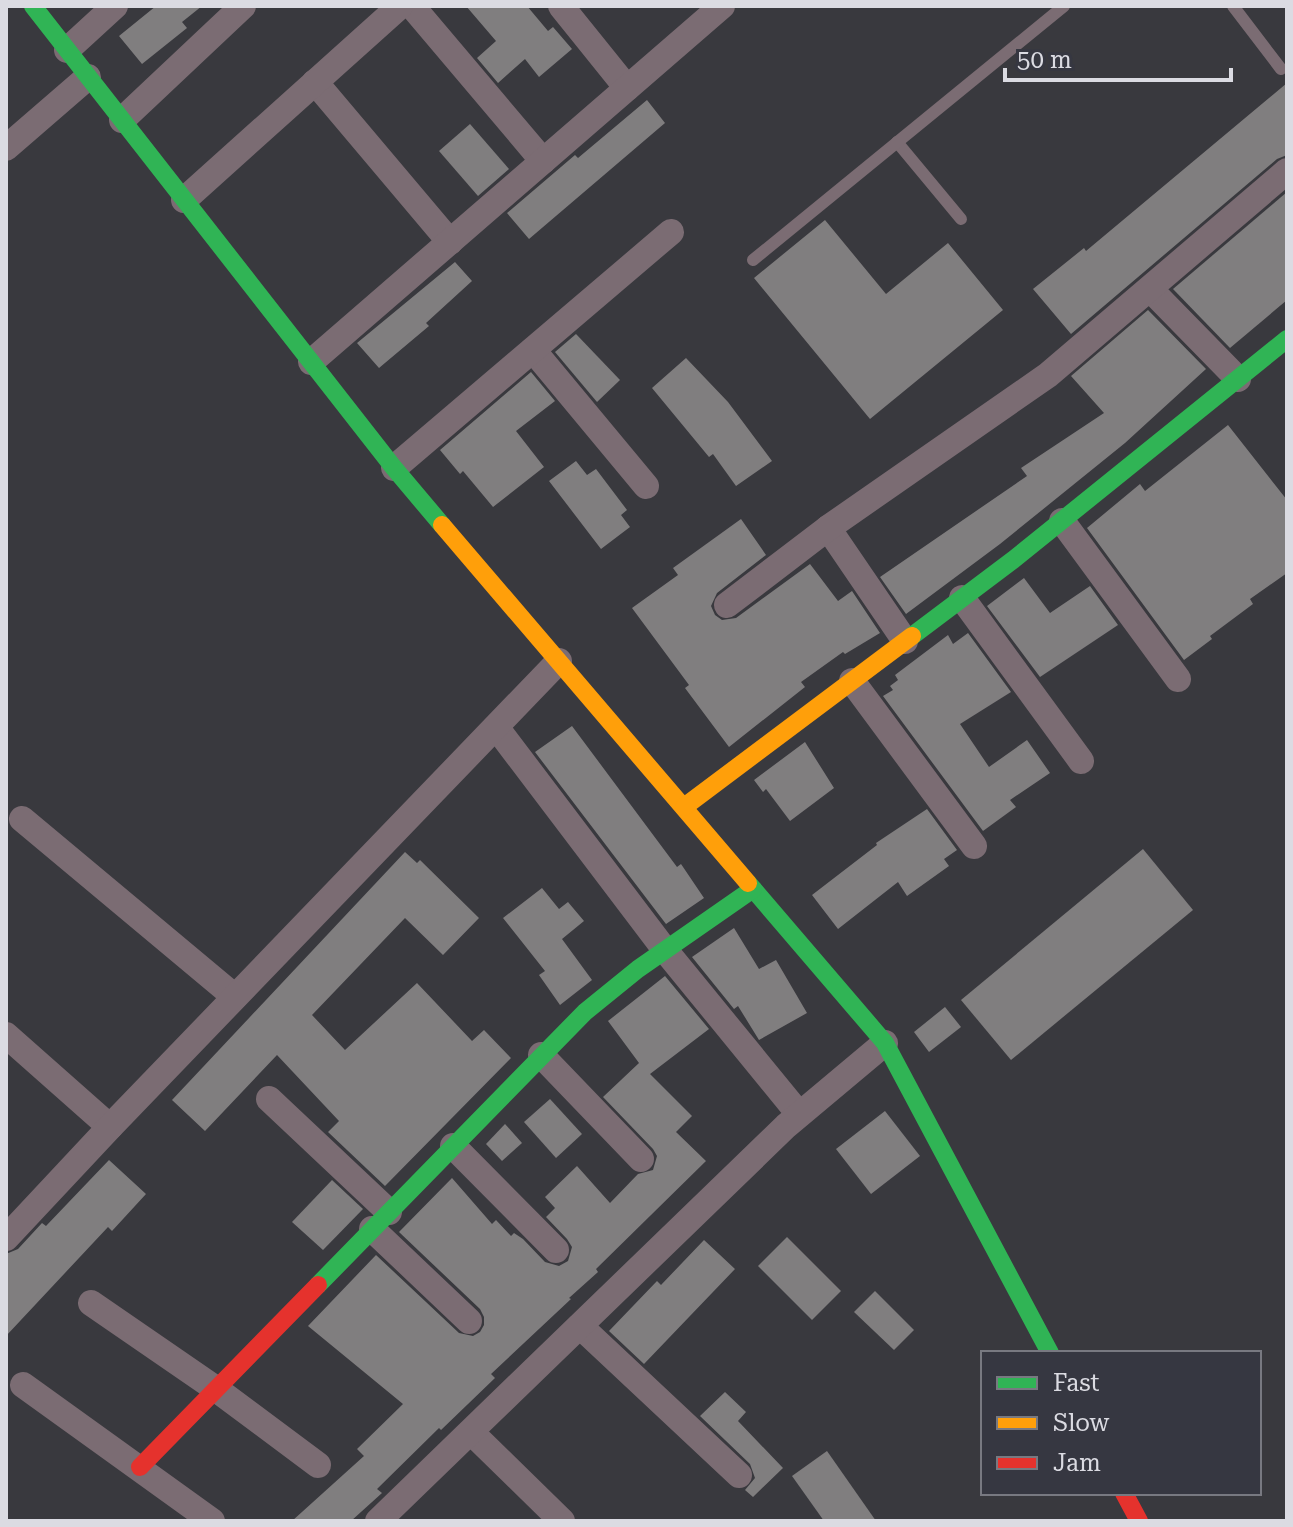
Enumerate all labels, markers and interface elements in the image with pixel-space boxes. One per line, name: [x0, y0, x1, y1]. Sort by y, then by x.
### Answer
scale bar: [1005, 32, 1231, 82]
text: 50 m: [1017, 46, 1072, 74]
legend: [981, 1351, 1261, 1495]
text: Fast: [1053, 1369, 1100, 1397]
text: Slow: [1053, 1409, 1110, 1437]
text: Jam: [1053, 1449, 1101, 1477]

